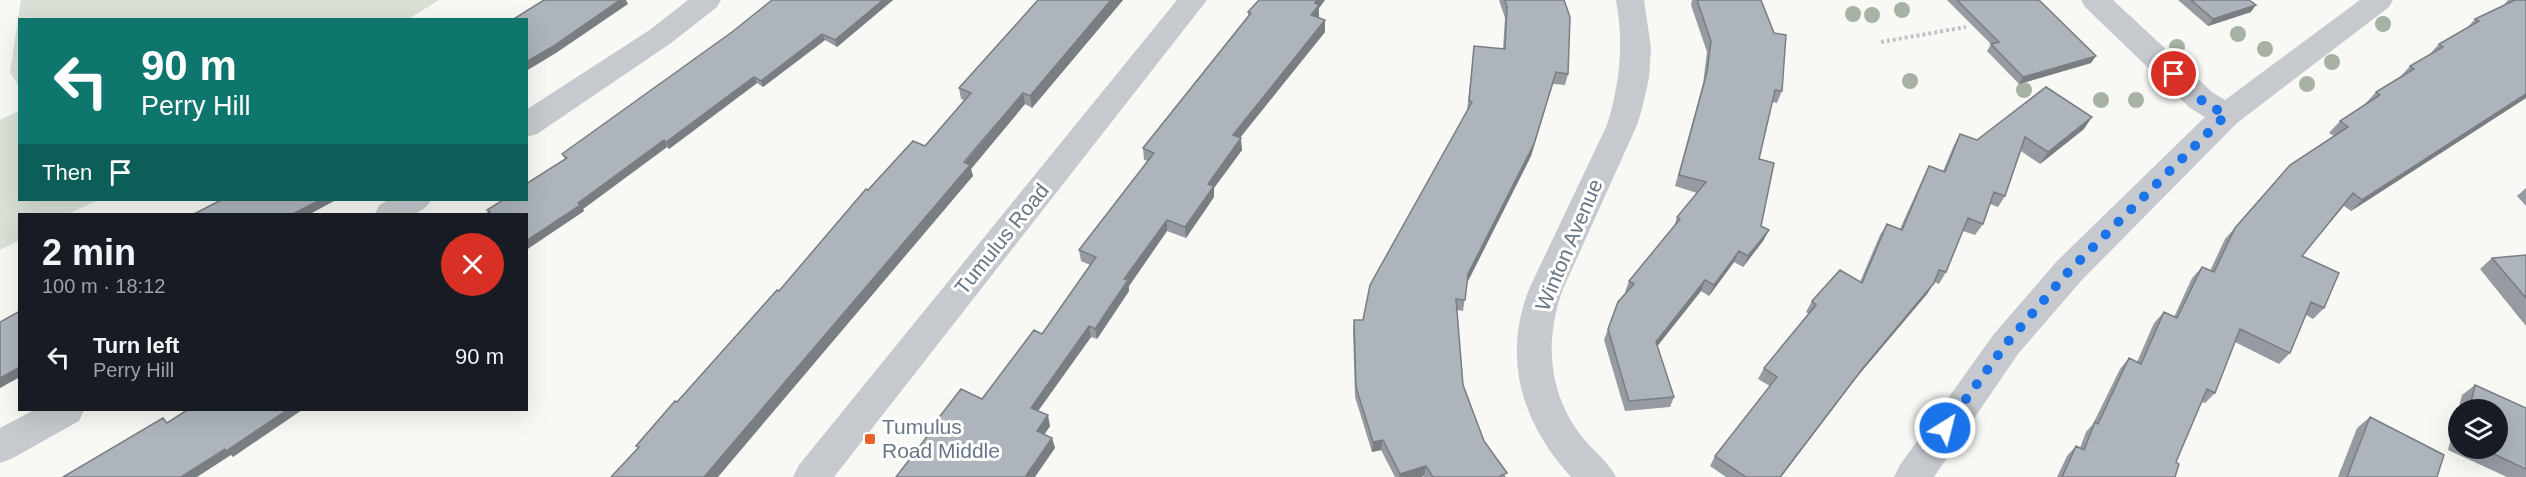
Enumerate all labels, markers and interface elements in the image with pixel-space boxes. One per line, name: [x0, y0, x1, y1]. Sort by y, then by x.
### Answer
icon: left: [42, 42, 120, 120]
text: 90 m: [141, 42, 237, 89]
pin: [2148, 48, 2199, 99]
icon: arrive: [2157, 57, 2190, 90]
text: Perry Hill: [141, 91, 251, 121]
icon: arrive: [104, 156, 137, 189]
text: Then: [42, 160, 92, 185]
street label: Winton Avenue: [1530, 175, 1607, 314]
street label: Tumulus Road: [950, 179, 1053, 299]
text: 2 min: [42, 232, 136, 273]
button: close: [441, 233, 504, 296]
text: 100 m · 18:12: [42, 275, 165, 297]
text: Turn left: [93, 333, 179, 358]
icon: left: [42, 341, 75, 374]
text: 90 m: [455, 344, 504, 369]
text: Perry Hill: [93, 359, 174, 381]
position arrow: [1913, 396, 1977, 460]
map controls: [2448, 399, 2508, 459]
button: layers: [2448, 399, 2508, 459]
place label: Tumulus Road Middle: [882, 415, 1000, 462]
marker: Tumulus Road Middle: [863, 432, 877, 446]

